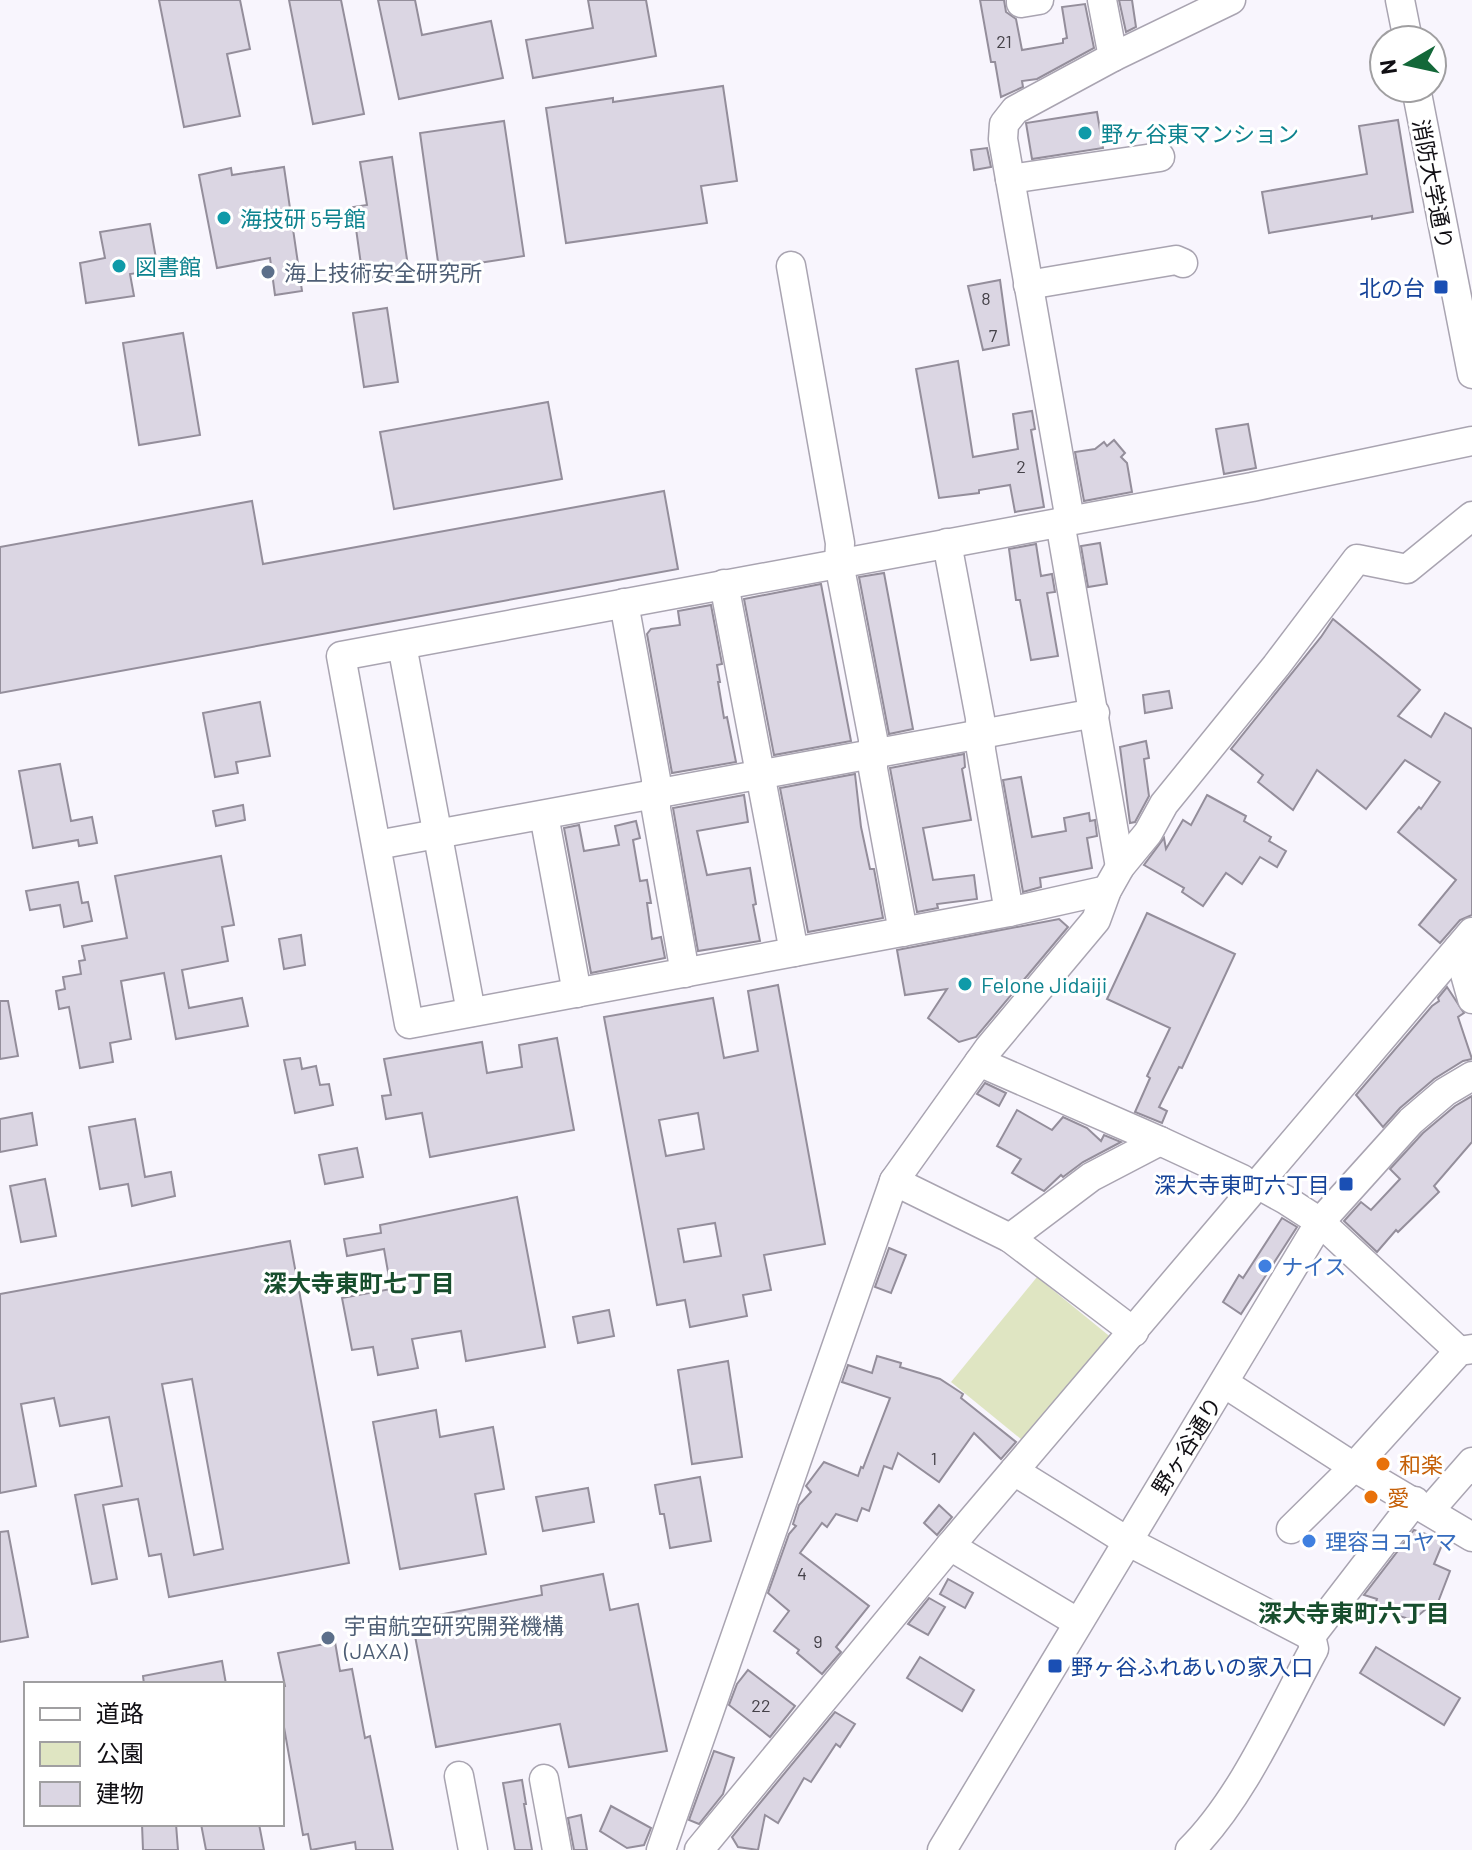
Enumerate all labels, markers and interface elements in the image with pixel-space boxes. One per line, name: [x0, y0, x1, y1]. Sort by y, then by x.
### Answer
north arrow: [1368, 24, 1448, 104]
house number: 21: [996, 30, 1012, 52]
text: N: [1373, 58, 1401, 77]
street label: 消防大学通り: [1409, 117, 1459, 251]
place label: 野ヶ谷東マンション: [1101, 120, 1299, 146]
marker: 野ヶ谷東マンション: [1076, 124, 1094, 142]
place label: 海技研 5号館: [240, 205, 366, 231]
marker: 海技研 5号館: [215, 209, 233, 227]
place label: 図書館: [135, 253, 201, 279]
marker: 図書館: [110, 257, 128, 275]
place label: 海上技術安全研究所: [284, 259, 482, 285]
marker: 海上技術安全研究所: [259, 263, 277, 281]
place label: 北の台: [1359, 274, 1425, 300]
marker: 北の台: [1432, 278, 1450, 296]
house number: 8: [981, 287, 991, 309]
house number: 7: [989, 324, 998, 346]
house number: 2: [1016, 455, 1026, 477]
place label: Felone Jidaiji: [981, 971, 1107, 997]
marker: Felone Jidaiji: [956, 975, 974, 993]
place label: 深大寺東町六丁目: [1154, 1171, 1330, 1197]
marker: 深大寺東町六丁目: [1337, 1175, 1355, 1193]
place label: ナイス: [1281, 1253, 1346, 1279]
marker: ナイス: [1256, 1257, 1274, 1275]
district label: 深大寺東町七丁目: [263, 1268, 455, 1297]
street label: 野ヶ谷通り: [1146, 1391, 1226, 1499]
house number: 1: [931, 1447, 937, 1469]
place label: 和楽: [1399, 1451, 1443, 1477]
marker: 和楽: [1374, 1455, 1392, 1473]
place label: 愛: [1387, 1484, 1409, 1510]
marker: 愛: [1362, 1488, 1380, 1506]
place label: 理容ヨコヤマ: [1325, 1528, 1457, 1554]
marker: 理容ヨコヤマ: [1300, 1532, 1318, 1550]
house number: 4: [797, 1562, 807, 1584]
district label: 深大寺東町六丁目: [1258, 1598, 1450, 1627]
place label: 宇宙航空研究開発機構 (JAXA): [343, 1612, 564, 1663]
marker: 宇宙航空研究開発機構 (JAXA): [319, 1629, 337, 1647]
house number: 9: [813, 1630, 823, 1652]
place label: 野ヶ谷ふれあいの家入口: [1071, 1653, 1313, 1679]
marker: 野ヶ谷ふれあいの家入口: [1046, 1657, 1064, 1675]
legend: [24, 1682, 284, 1826]
house number: 22: [751, 1694, 771, 1716]
text: 道路: [96, 1698, 144, 1727]
text: 公園: [96, 1738, 144, 1767]
text: 建物: [96, 1778, 144, 1807]

